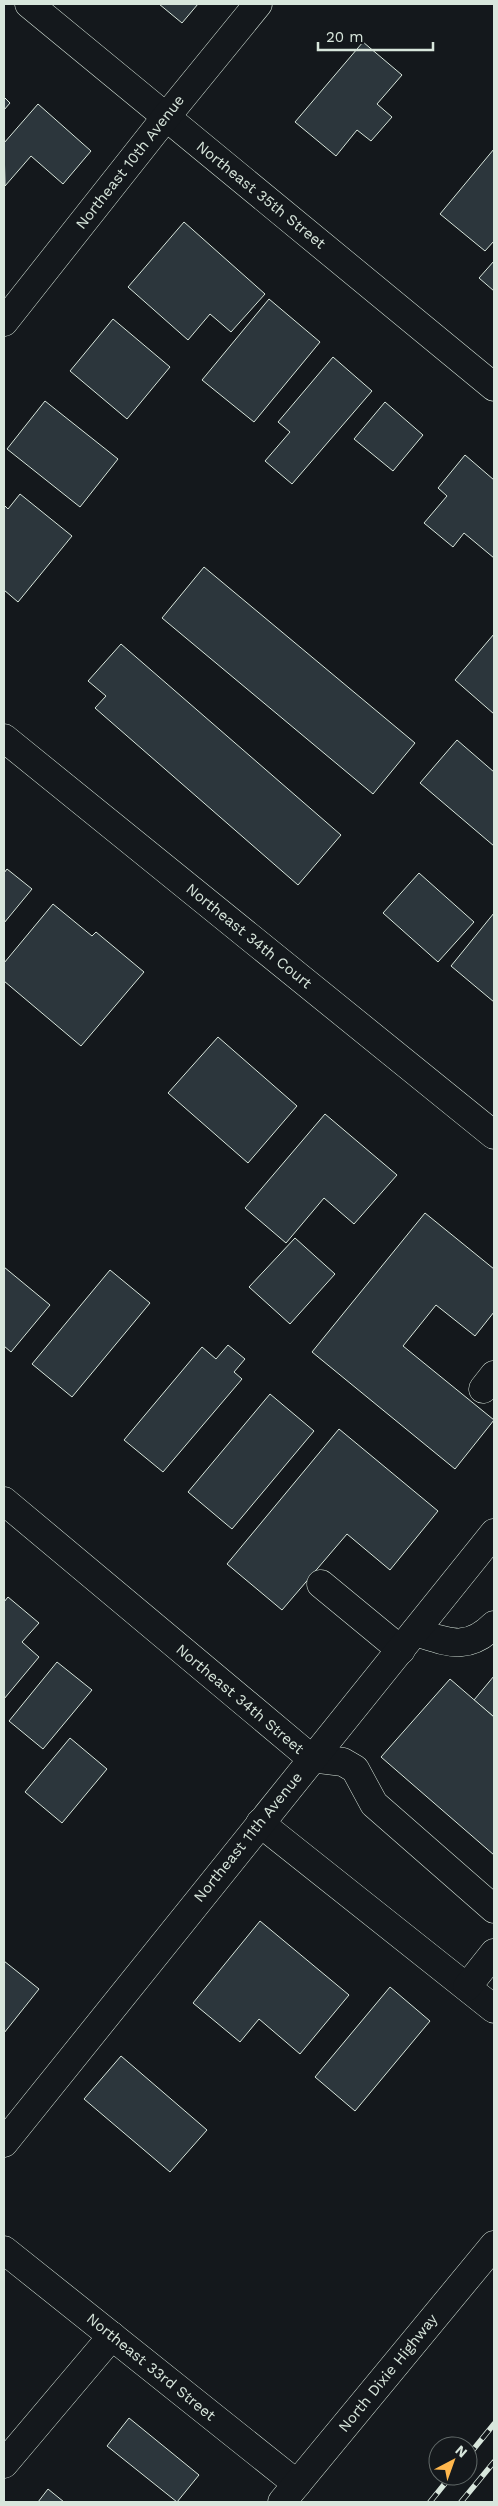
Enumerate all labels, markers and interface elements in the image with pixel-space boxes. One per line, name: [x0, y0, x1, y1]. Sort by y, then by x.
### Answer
scale bar: [318, 20, 433, 52]
text: 20 m: [326, 28, 364, 46]
street label: Northeast 10th Avenue: [72, 91, 188, 233]
street label: Northeast 35th Street: [193, 137, 330, 253]
street label: Northeast 34th Court: [182, 880, 316, 993]
street label: Northeast 34th Street: [172, 1640, 308, 1758]
street label: Northeast 11th Avenue: [190, 1768, 306, 1906]
street label: Northeast 33rd Street: [83, 2309, 220, 2425]
street label: North Dixie Highway: [335, 2310, 441, 2436]
north arrow: [428, 2436, 478, 2486]
text: N: [452, 2442, 471, 2461]

